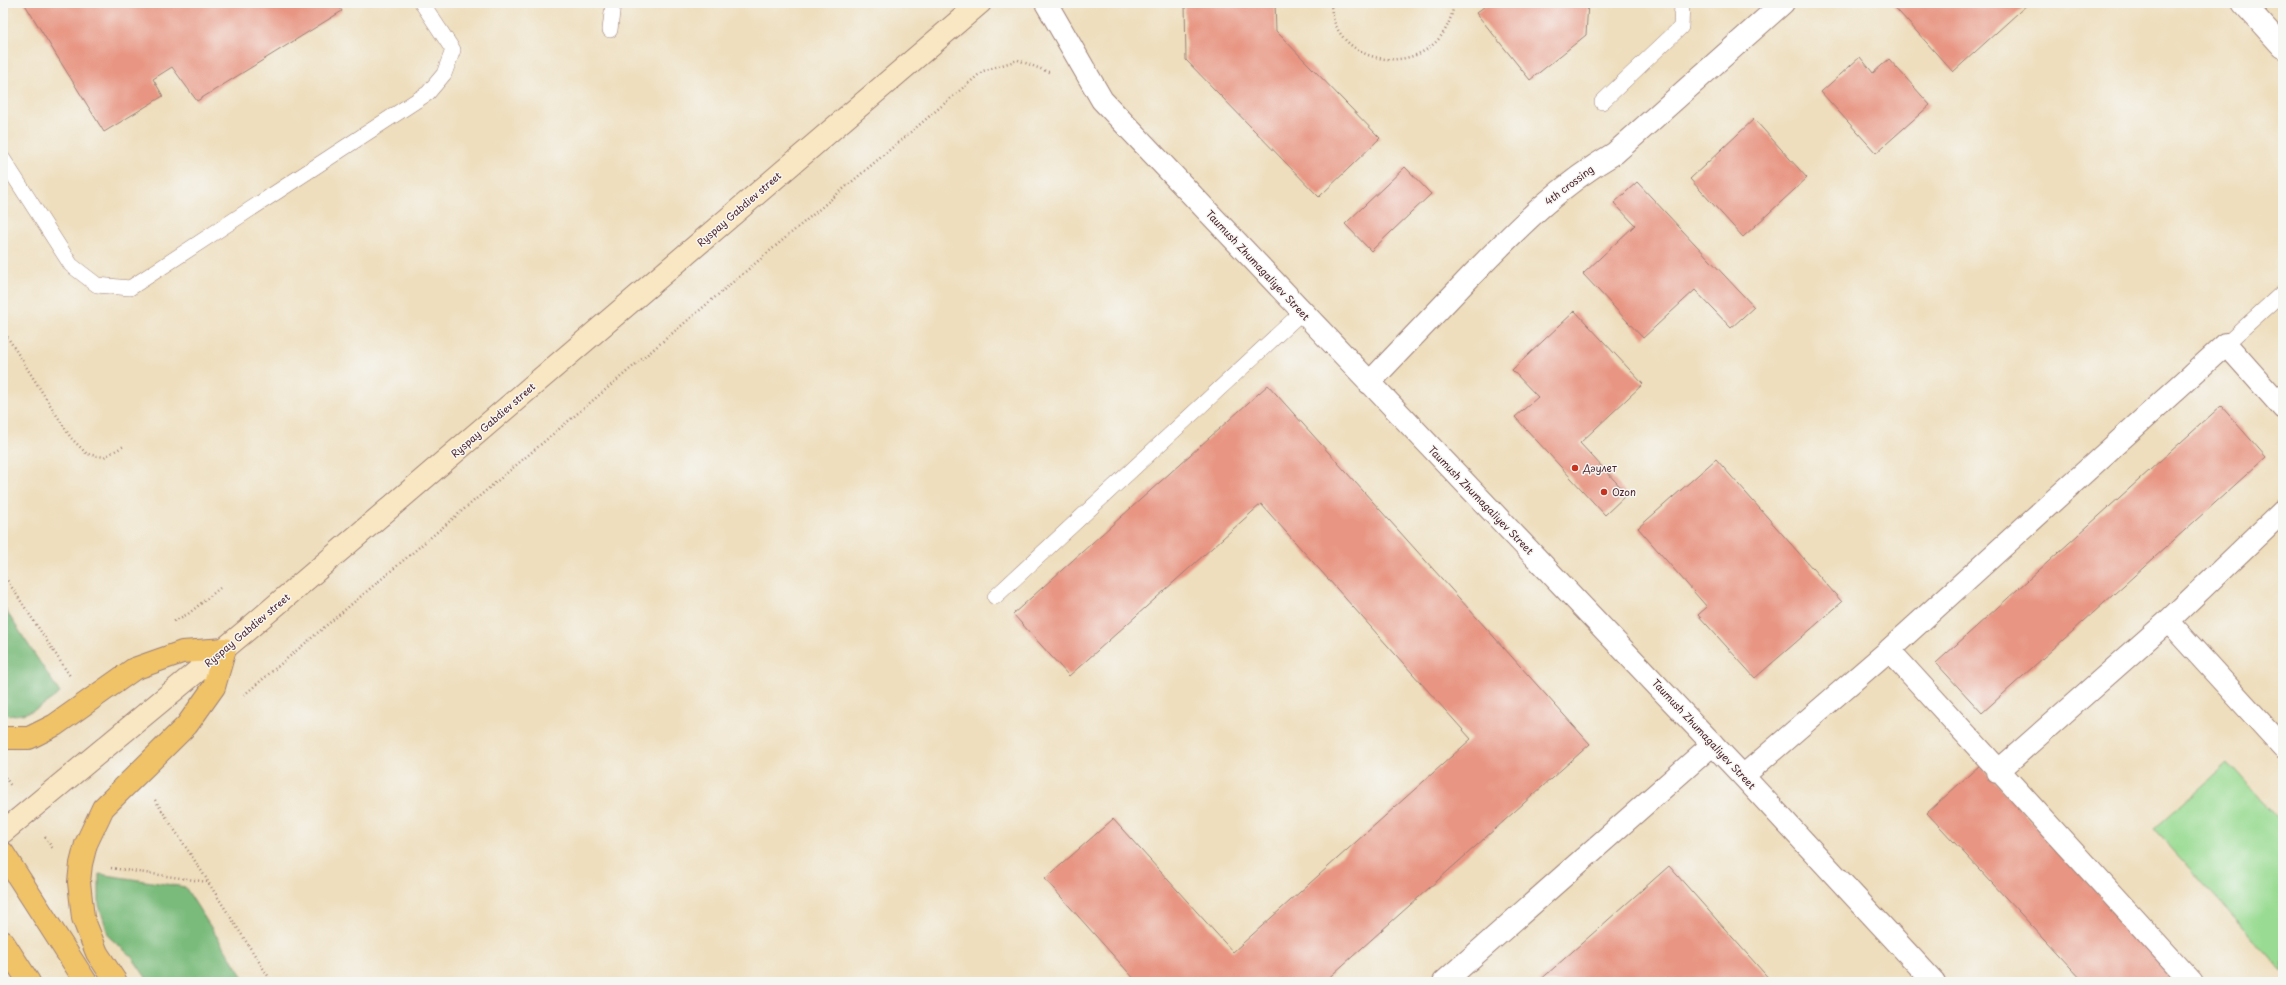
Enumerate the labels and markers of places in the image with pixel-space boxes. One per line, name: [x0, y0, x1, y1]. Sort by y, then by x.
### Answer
place label: Дәулет: [1582, 460, 1617, 476]
marker: Дәулет: [1570, 463, 1580, 473]
place label: Ozon: [1612, 484, 1636, 499]
marker: Ozon: [1599, 487, 1609, 497]

